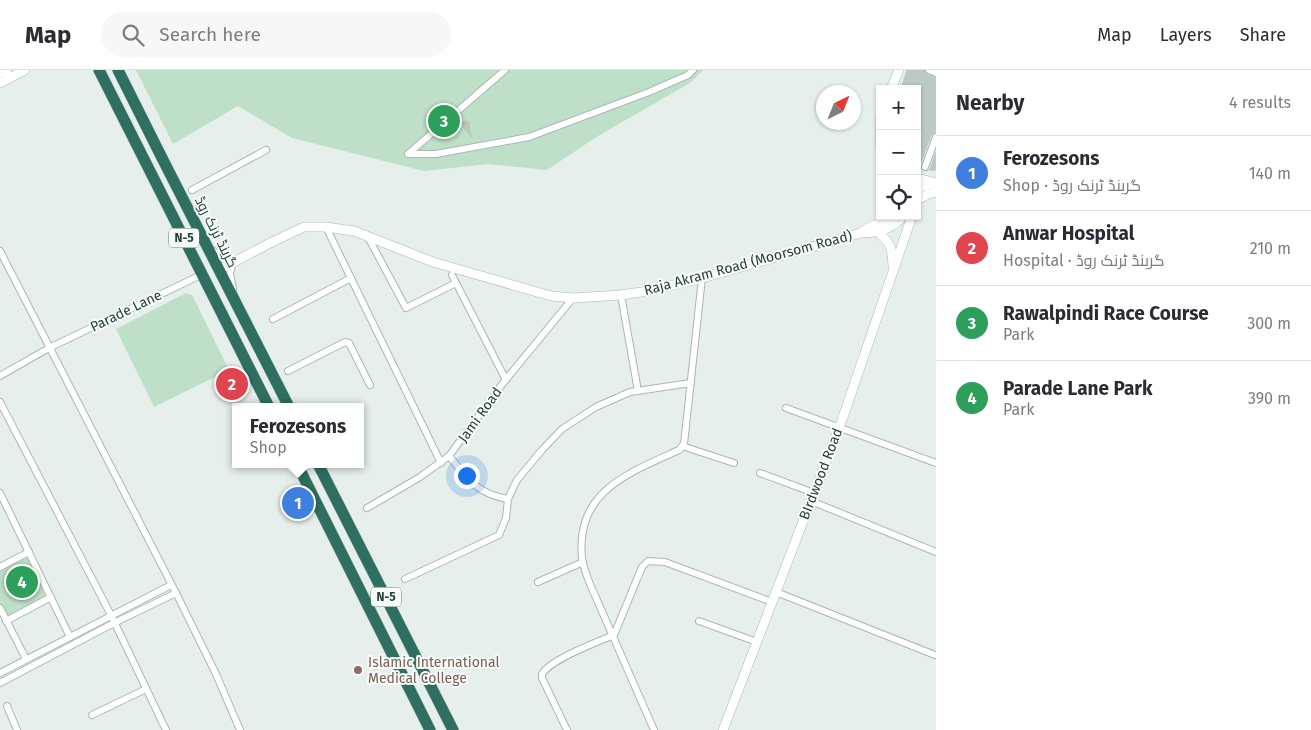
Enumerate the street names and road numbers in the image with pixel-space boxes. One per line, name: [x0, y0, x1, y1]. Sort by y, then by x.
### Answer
street label: گرینڈ ٹرنک روڈ: [191, 194, 241, 270]
street label: Raja Akram Road (Moorsom Road): [642, 227, 854, 299]
road number: N-5: [169, 228, 199, 248]
street label: Parade Lane: [87, 286, 165, 336]
street label: Jami Road: [454, 384, 506, 446]
street label: BIrdwood Road: [796, 426, 846, 522]
road number: N-5: [371, 588, 401, 606]

